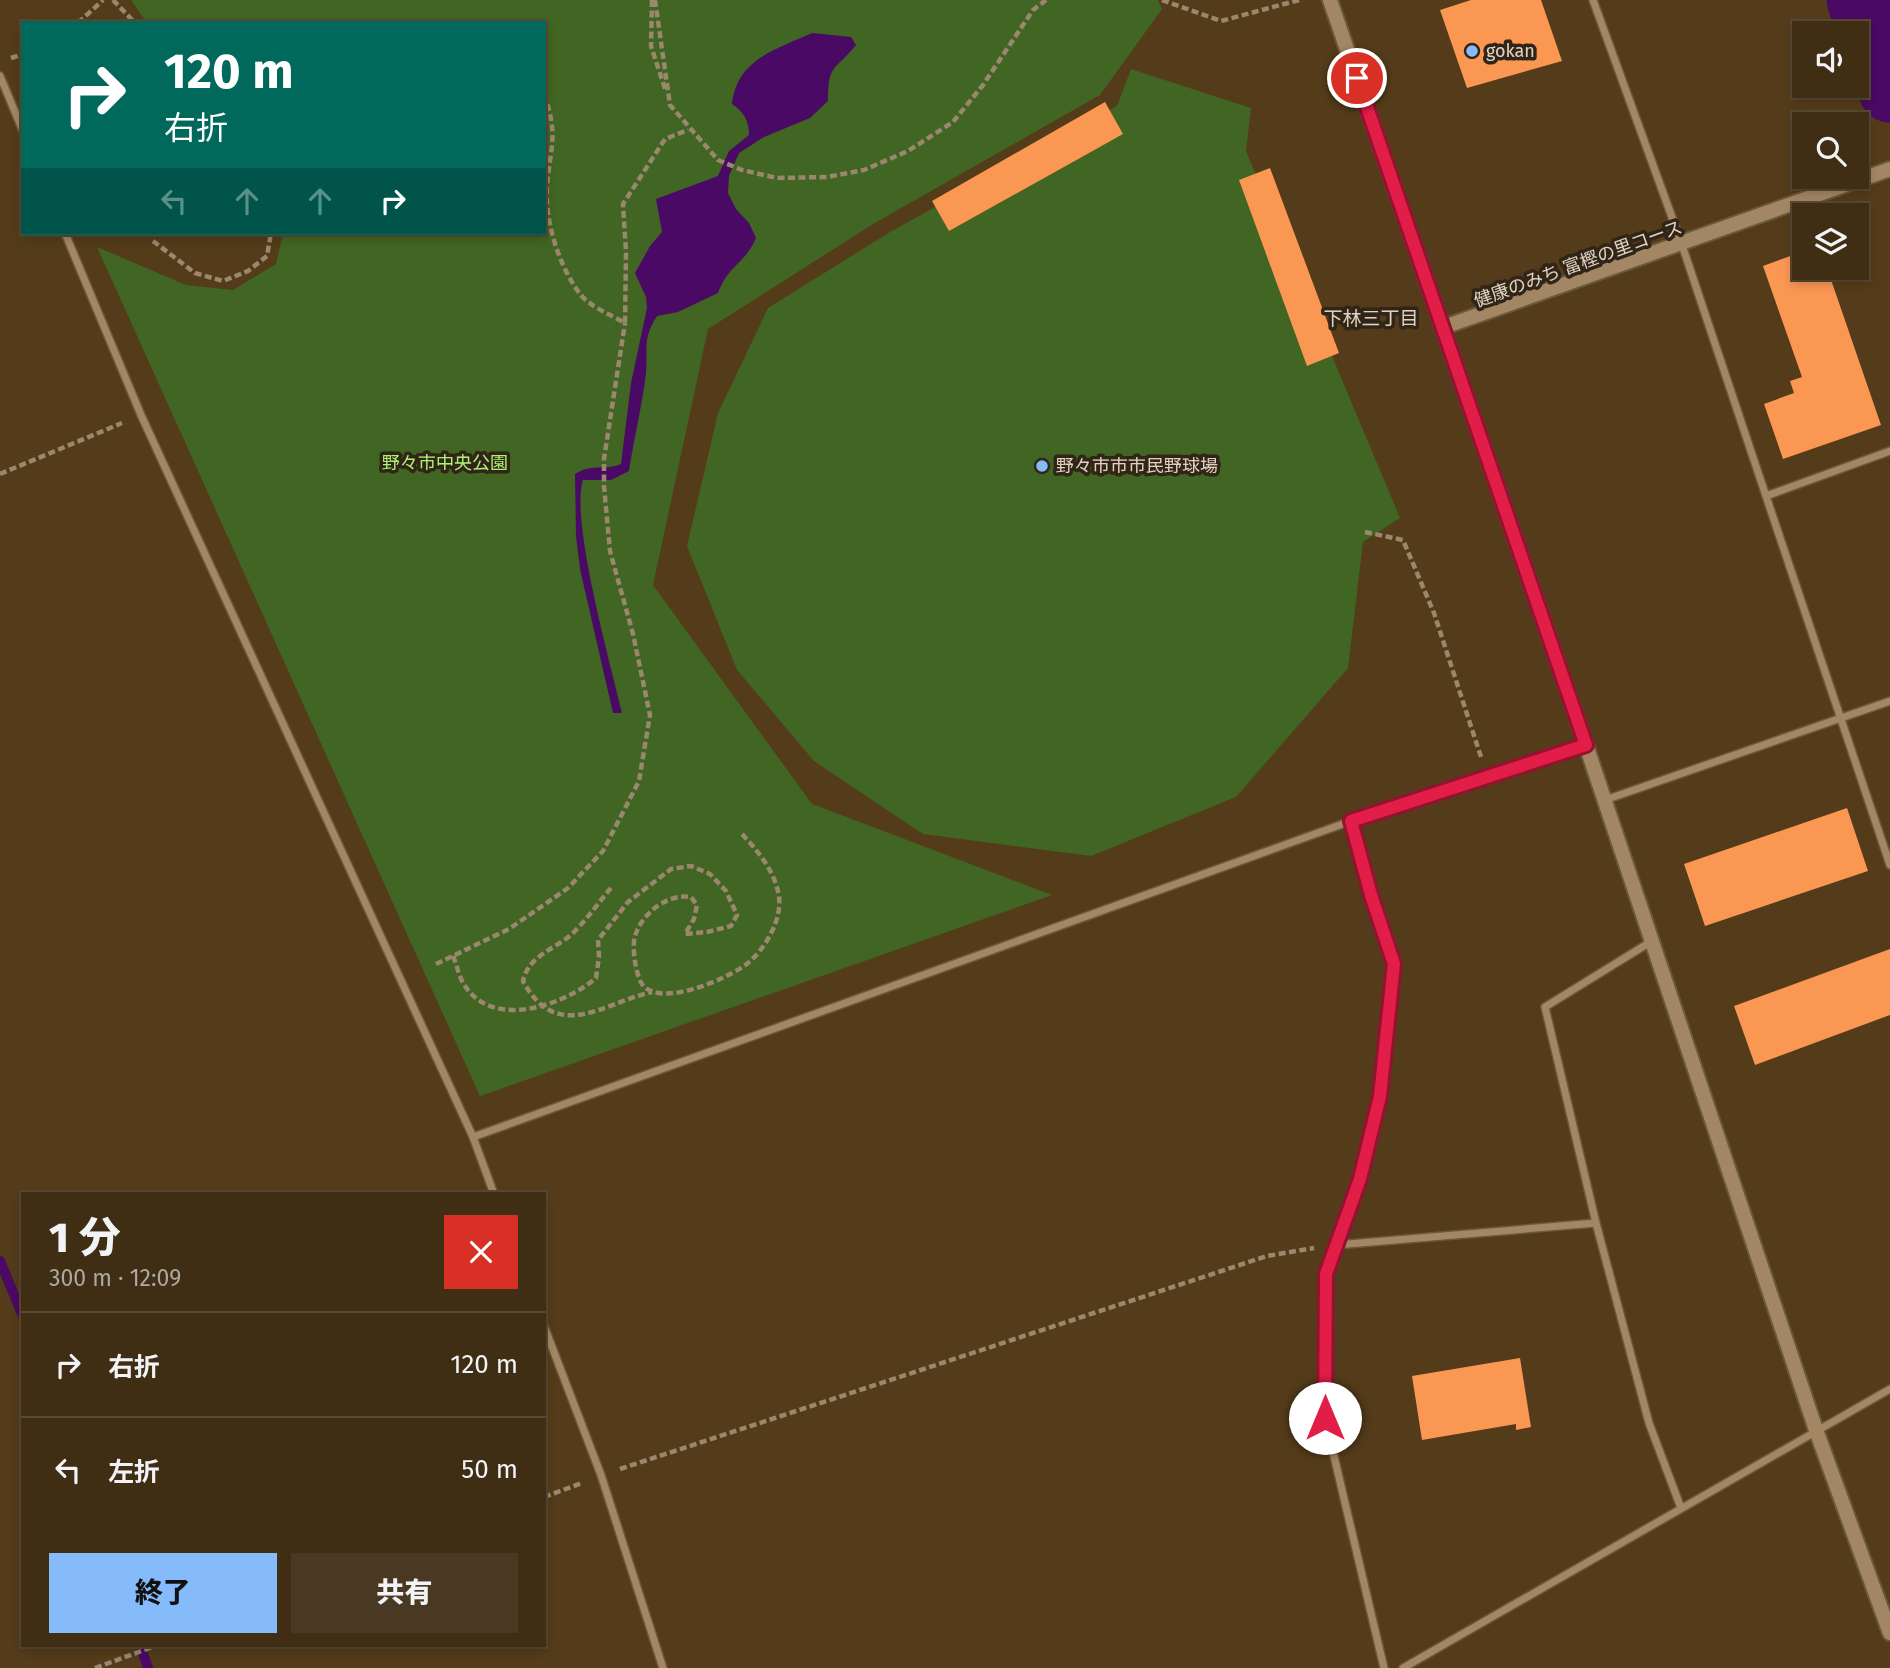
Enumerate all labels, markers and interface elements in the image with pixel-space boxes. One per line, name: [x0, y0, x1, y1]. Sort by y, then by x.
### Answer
map controls: [1792, 21, 1869, 280]
button: sound: [1792, 21, 1869, 98]
place label: gokan: [1486, 40, 1535, 62]
text: 120 m: [164, 42, 294, 101]
marker: gokan: [1464, 43, 1480, 59]
pin: [1327, 48, 1387, 108]
icon: right: [49, 49, 140, 140]
icon: arrive: [1338, 59, 1376, 97]
text: 右折: [164, 109, 228, 147]
button: search: [1792, 112, 1869, 189]
icon: left: [155, 182, 193, 220]
icon: ahead: [228, 182, 266, 220]
icon: ahead: [301, 182, 339, 220]
icon: right: [374, 182, 412, 220]
button: layers: [1792, 203, 1869, 280]
street label: 健康のみち 富樫の里コース: [1471, 216, 1685, 312]
district label: 下林三丁目: [1323, 307, 1419, 330]
park label: 野々市中央公園: [382, 452, 508, 474]
place label: 野々市市市民野球場: [1056, 455, 1218, 477]
marker: 野々市市市民野球場: [1034, 458, 1050, 474]
text: 1 分: [49, 1213, 120, 1263]
button: close: [444, 1215, 518, 1289]
text: 300 m · 12:09: [49, 1264, 181, 1292]
icon: right: [49, 1346, 87, 1384]
text: 120 m: [450, 1349, 518, 1380]
text: 右折: [108, 1352, 160, 1383]
position arrow: [1288, 1381, 1362, 1455]
icon: left: [49, 1451, 87, 1489]
text: 50 m: [461, 1454, 518, 1485]
text: 左折: [108, 1457, 160, 1488]
button: 終了: [49, 1553, 277, 1633]
button: 共有: [291, 1553, 518, 1633]

